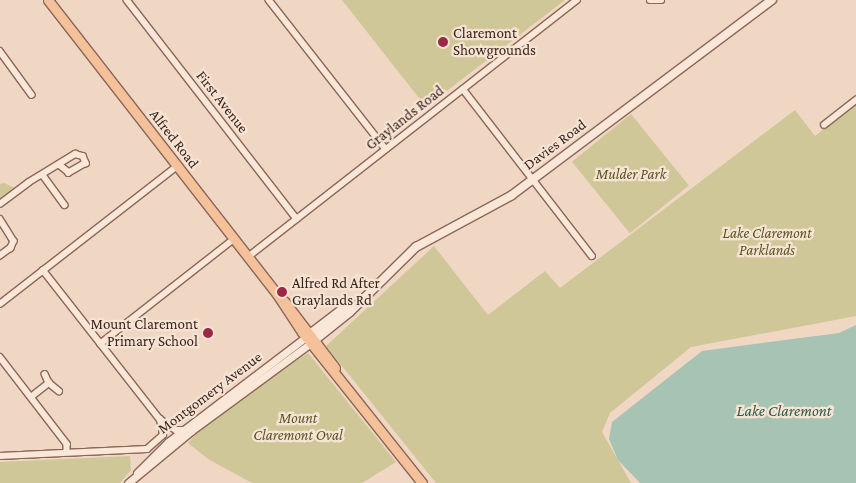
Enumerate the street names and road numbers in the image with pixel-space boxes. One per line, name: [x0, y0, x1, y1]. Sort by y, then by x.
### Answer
street label: First Avenue: [192, 67, 252, 137]
street label: Graylands Road: [362, 82, 448, 154]
street label: Alfred Road: [145, 106, 203, 172]
street label: Davies Road: [520, 116, 590, 174]
street label: Montgomery Avenue: [155, 348, 265, 438]

